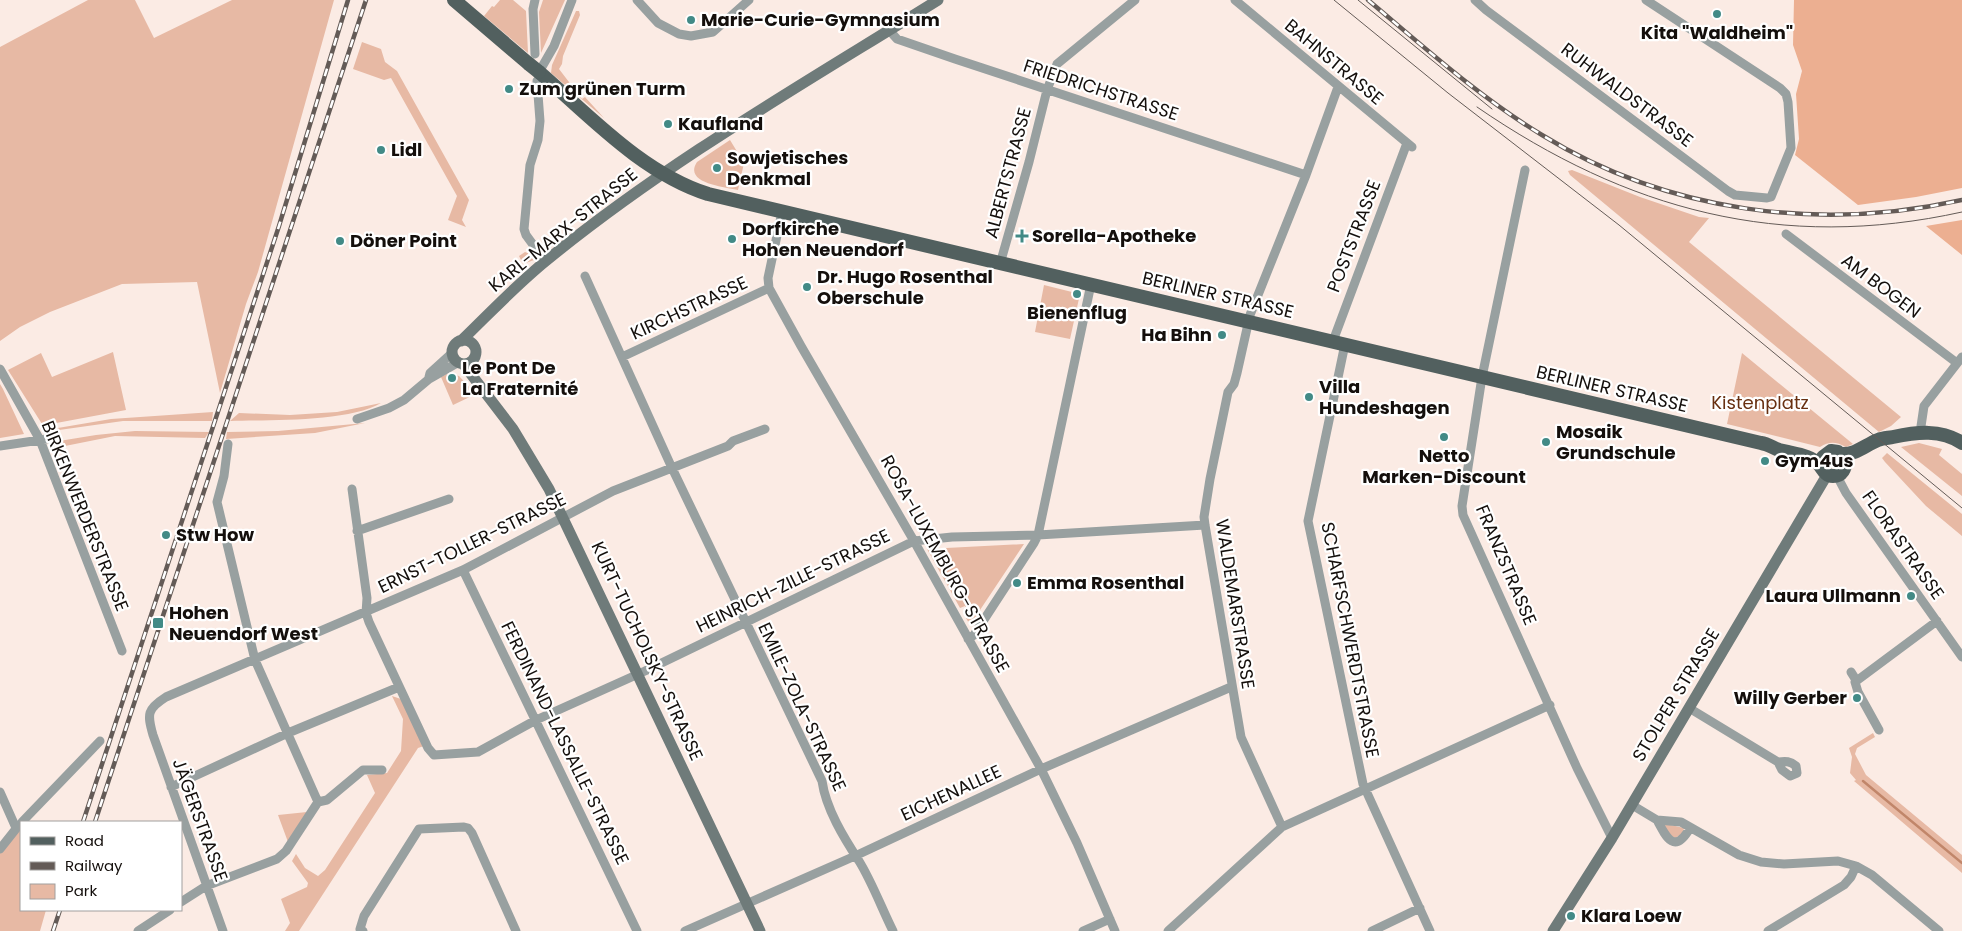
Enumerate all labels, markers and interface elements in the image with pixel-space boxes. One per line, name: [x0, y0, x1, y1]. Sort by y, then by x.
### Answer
place label: Marie-Curie-Gymnasium: [701, 7, 940, 32]
marker: Kita "Waldheim": [1711, 8, 1723, 20]
street label: BAHNSTRASSE: [1280, 13, 1389, 110]
marker: Marie-Curie-Gymnasium: [685, 14, 697, 26]
place label: Kita "Waldheim": [1641, 20, 1793, 45]
street label: RUHWALDSTRASSE: [1556, 37, 1699, 153]
street label: FRIEDRICHSTRASSE: [1020, 53, 1182, 126]
place label: Zum grünen Turm: [519, 76, 686, 101]
marker: Zum grünen Turm: [503, 83, 515, 95]
street label: ALBERTSTRASSE: [978, 105, 1037, 241]
place label: Kaufland: [678, 111, 763, 136]
marker: Kaufland: [662, 118, 674, 130]
place label: Lidl: [391, 137, 422, 162]
marker: Lidl: [375, 144, 387, 156]
place label: Sowjetisches Denkmal: [727, 145, 848, 191]
street label: KARL-MARX-STRASSE: [483, 162, 642, 298]
marker: Sowjetisches Denkmal: [711, 162, 723, 174]
street label: POSTSTRASSE: [1321, 176, 1386, 296]
place label: Dorfkirche Hohen Neuendorf: [742, 216, 904, 262]
place label: Sorella-Apotheke: [1032, 223, 1196, 248]
place label: Döner Point: [350, 228, 457, 253]
marker: Sorella-Apotheke: [1016, 230, 1028, 242]
marker: Dorfkirche Hohen Neuendorf: [726, 233, 738, 245]
marker: Döner Point: [334, 235, 346, 247]
street label: AM BOGEN: [1836, 247, 1926, 324]
place label: Dr. Hugo Rosenthal Oberschule: [817, 264, 993, 310]
street label: BERLINER STRASSE: [1140, 265, 1296, 324]
street label: KIRCHSTRASSE: [626, 270, 751, 346]
marker: Dr. Hugo Rosenthal Oberschule: [801, 281, 813, 293]
marker: Bienenflug: [1071, 288, 1083, 300]
place label: Bienenflug: [1027, 300, 1127, 325]
place label: Ha Bihn: [1141, 322, 1212, 347]
marker: Ha Bihn: [1216, 329, 1228, 341]
place label: Le Pont De La Fraternité: [462, 355, 578, 401]
street label: BERLINER STRASSE: [1534, 359, 1690, 418]
marker: Le Pont De La Fraternité: [446, 372, 458, 384]
place label: Villa Hundeshagen: [1319, 374, 1450, 420]
park label: Kistenplatz: [1711, 390, 1809, 415]
marker: Villa Hundeshagen: [1303, 391, 1315, 403]
street label: BIRKENWERDERSTRASSE: [36, 417, 135, 615]
place label: Mosaik Grundschule: [1556, 419, 1676, 465]
marker: Netto Marken-Discount: [1438, 431, 1450, 443]
marker: Mosaik Grundschule: [1540, 436, 1552, 448]
place label: Netto Marken-Discount: [1362, 443, 1526, 489]
place label: Gym4us: [1775, 448, 1854, 473]
street label: ROSA-LUXEMBURG-STRASSE: [875, 450, 1016, 677]
marker: Gym4us: [1759, 455, 1771, 467]
street label: FLORASTRASSE: [1857, 485, 1950, 604]
street label: ERNST-TOLLER-STRASSE: [374, 486, 570, 599]
street label: FRANZSTRASSE: [1470, 501, 1543, 629]
street label: WALDEMARSTRASSE: [1210, 517, 1261, 691]
street label: SCHARFSCHWERDTSTRASSE: [1315, 520, 1386, 760]
place label: Stw How: [176, 522, 254, 547]
street label: HEINRICH-ZILLE-STRASSE: [692, 523, 894, 638]
marker: Stw How: [160, 529, 172, 541]
street label: KURT-TUCHOLSKY-STRASSE: [586, 537, 709, 764]
place label: Emma Rosenthal: [1027, 570, 1184, 595]
marker: Emma Rosenthal: [1011, 577, 1023, 589]
place label: Laura Ullmann: [1765, 583, 1901, 608]
marker: Laura Ullmann: [1905, 590, 1917, 602]
place label: Hohen Neuendorf West: [169, 600, 318, 646]
marker: Hohen Neuendorf West: [151, 616, 165, 630]
street label: FERDINAND-LASSALLE-STRASSE: [495, 617, 635, 869]
street label: EMILE-ZOLA-STRASSE: [752, 618, 853, 795]
street label: STOLPER STRASSE: [1626, 623, 1725, 766]
place label: Willy Gerber: [1733, 685, 1847, 710]
marker: Willy Gerber: [1851, 692, 1863, 704]
street label: JÄGERSTRASSE: [167, 755, 234, 885]
street label: EICHENALLEE: [897, 758, 1005, 827]
legend: [20, 821, 182, 911]
text: Road: [65, 830, 104, 851]
text: Railway: [65, 855, 123, 876]
text: Park: [65, 880, 97, 901]
place label: Klara Loew: [1581, 903, 1682, 928]
marker: Klara Loew: [1565, 910, 1577, 922]

